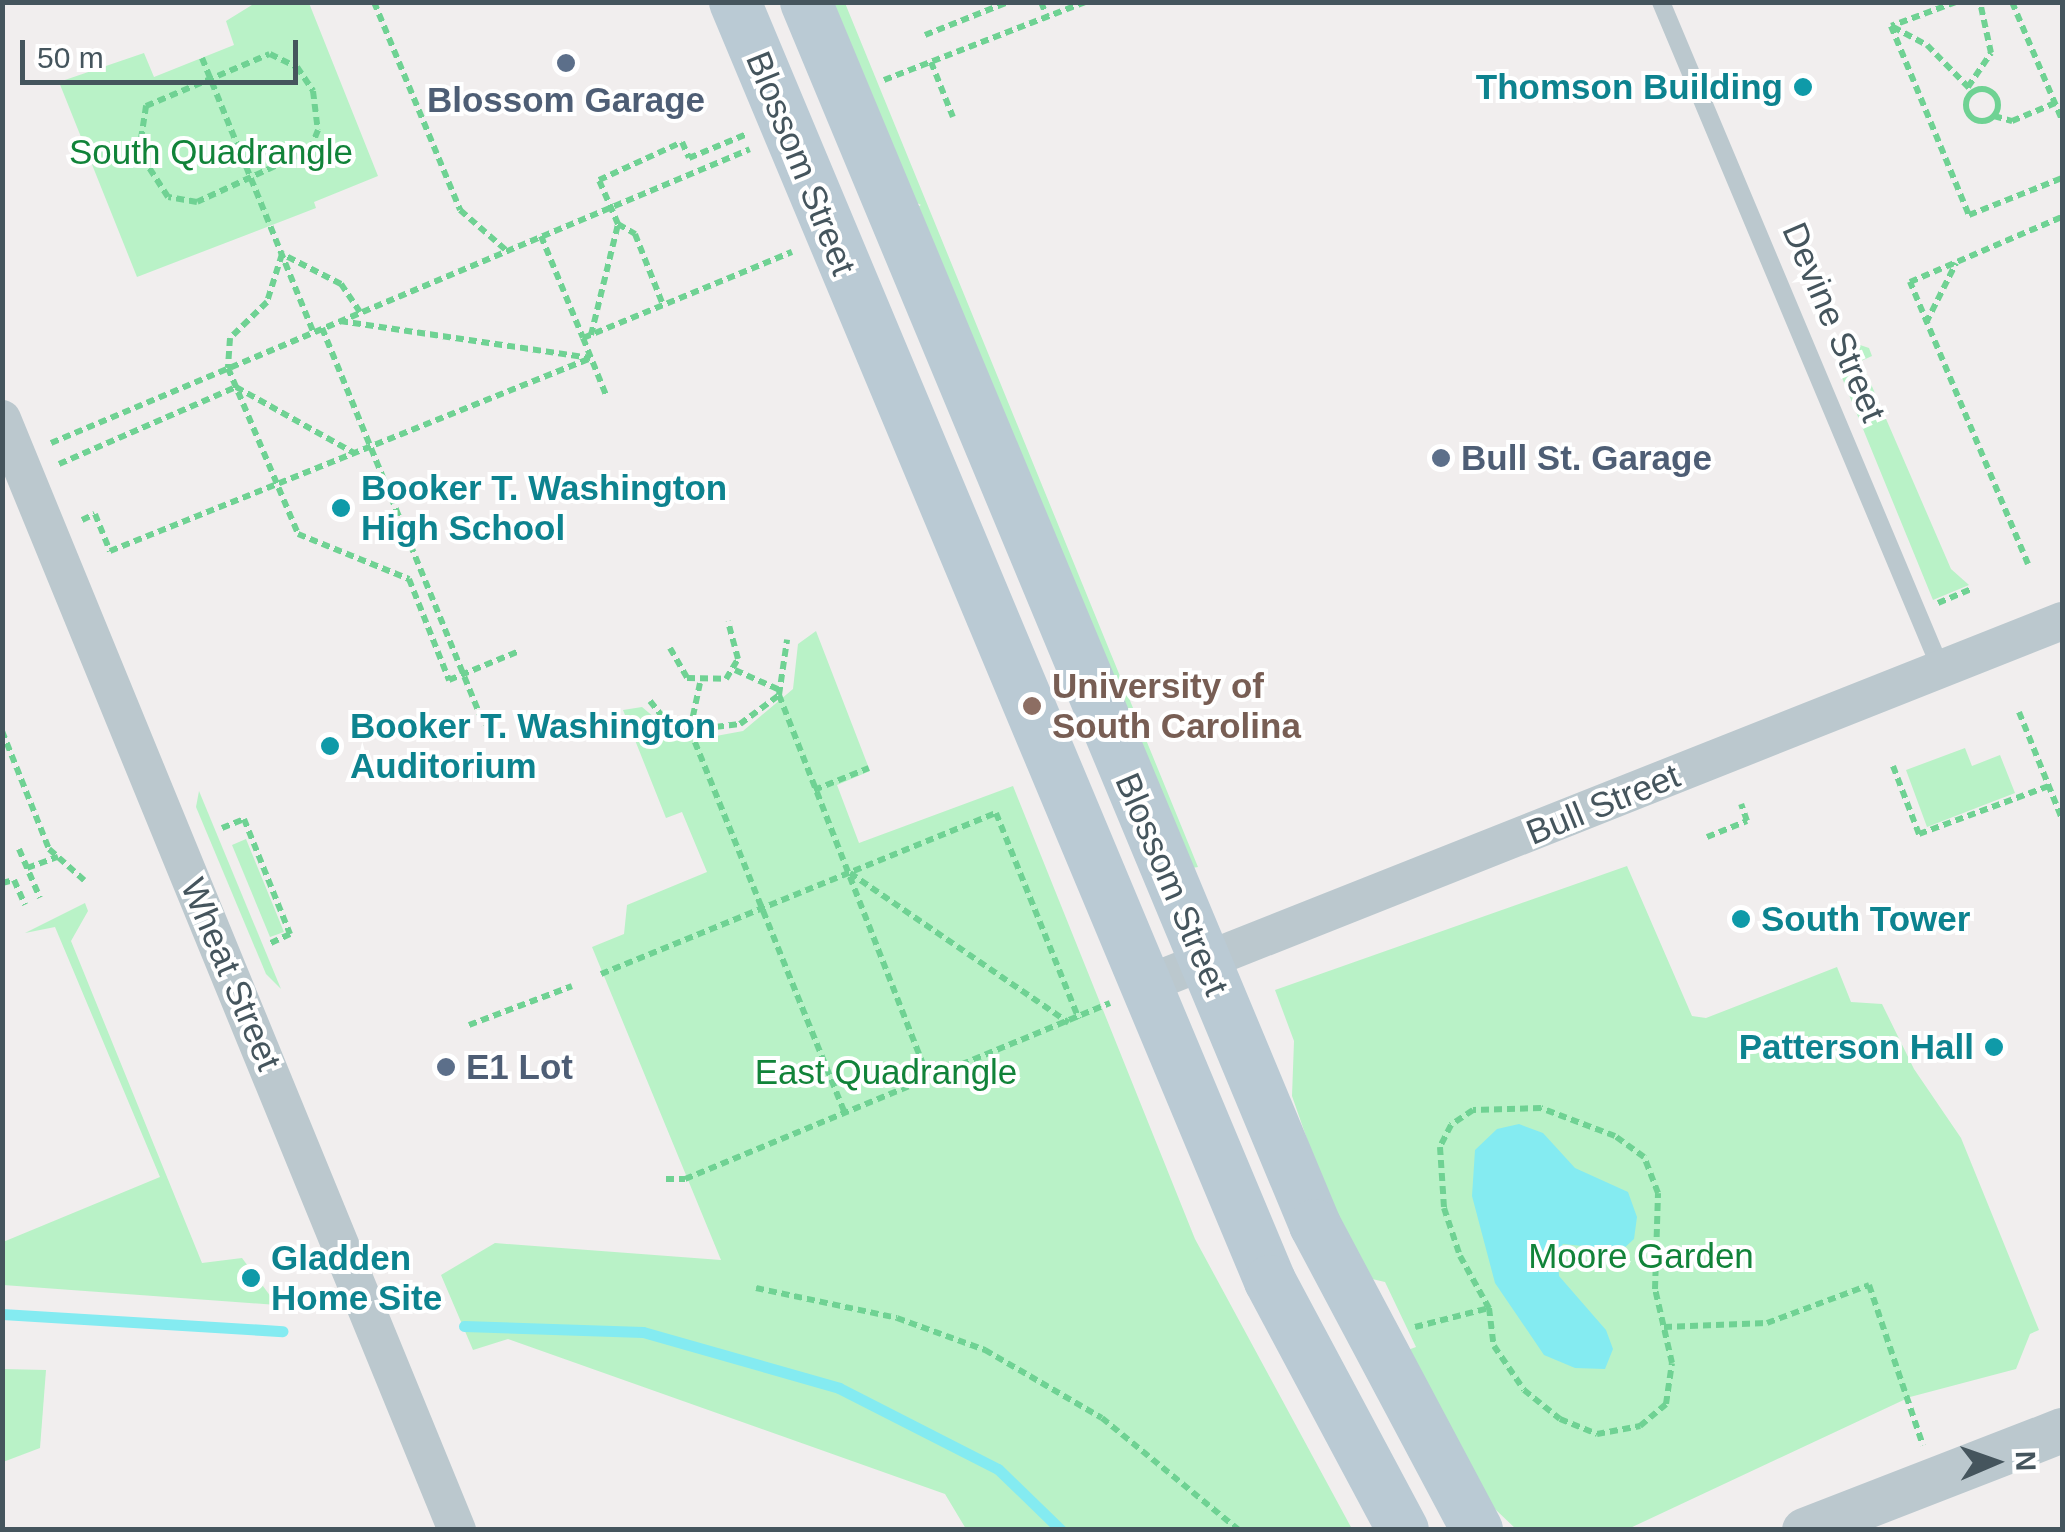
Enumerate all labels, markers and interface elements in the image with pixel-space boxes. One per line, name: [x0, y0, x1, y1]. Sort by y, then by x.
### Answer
scale bar: [25, 20, 302, 82]
text: 50 m: [37, 41, 104, 74]
street label: Blossom Street: [737, 45, 865, 281]
marker: Blossom Garage: [555, 52, 577, 74]
place label: Thomson Building: [1476, 66, 1783, 108]
marker: Thomson Building: [1792, 76, 1814, 98]
place label: Blossom Garage: [427, 79, 705, 121]
park label: South Quadrangle: [69, 131, 353, 173]
street label: Devine Street: [1773, 216, 1895, 428]
place label: Bull St. Garage: [1461, 437, 1712, 479]
marker: Bull St. Garage: [1430, 447, 1452, 469]
place label: Booker T. Washington High School: [361, 467, 727, 549]
marker: Booker T. Washington High School: [330, 497, 352, 519]
place label: University of South Carolina: [1052, 665, 1301, 747]
marker: University of South Carolina: [1021, 695, 1043, 717]
place label: Booker T. Washington Auditorium: [350, 705, 716, 787]
marker: Booker T. Washington Auditorium: [319, 735, 341, 757]
street label: Bull Street: [1520, 754, 1686, 854]
street label: Blossom Street: [1106, 767, 1238, 1001]
street label: Wheat Street: [172, 872, 290, 1076]
place label: South Tower: [1761, 898, 1970, 940]
marker: South Tower: [1730, 908, 1752, 930]
place label: Patterson Hall: [1739, 1026, 1974, 1068]
marker: Patterson Hall: [1983, 1036, 2005, 1058]
place label: E1 Lot: [466, 1046, 573, 1088]
park label: East Quadrangle: [755, 1051, 1017, 1093]
marker: E1 Lot: [435, 1056, 457, 1078]
park label: Moore Garden: [1528, 1235, 1754, 1277]
place label: Gladden Home Site: [271, 1237, 442, 1319]
marker: Gladden Home Site: [240, 1267, 262, 1289]
north arrow: [1945, 1412, 2045, 1512]
text: N: [2010, 1450, 2041, 1472]

